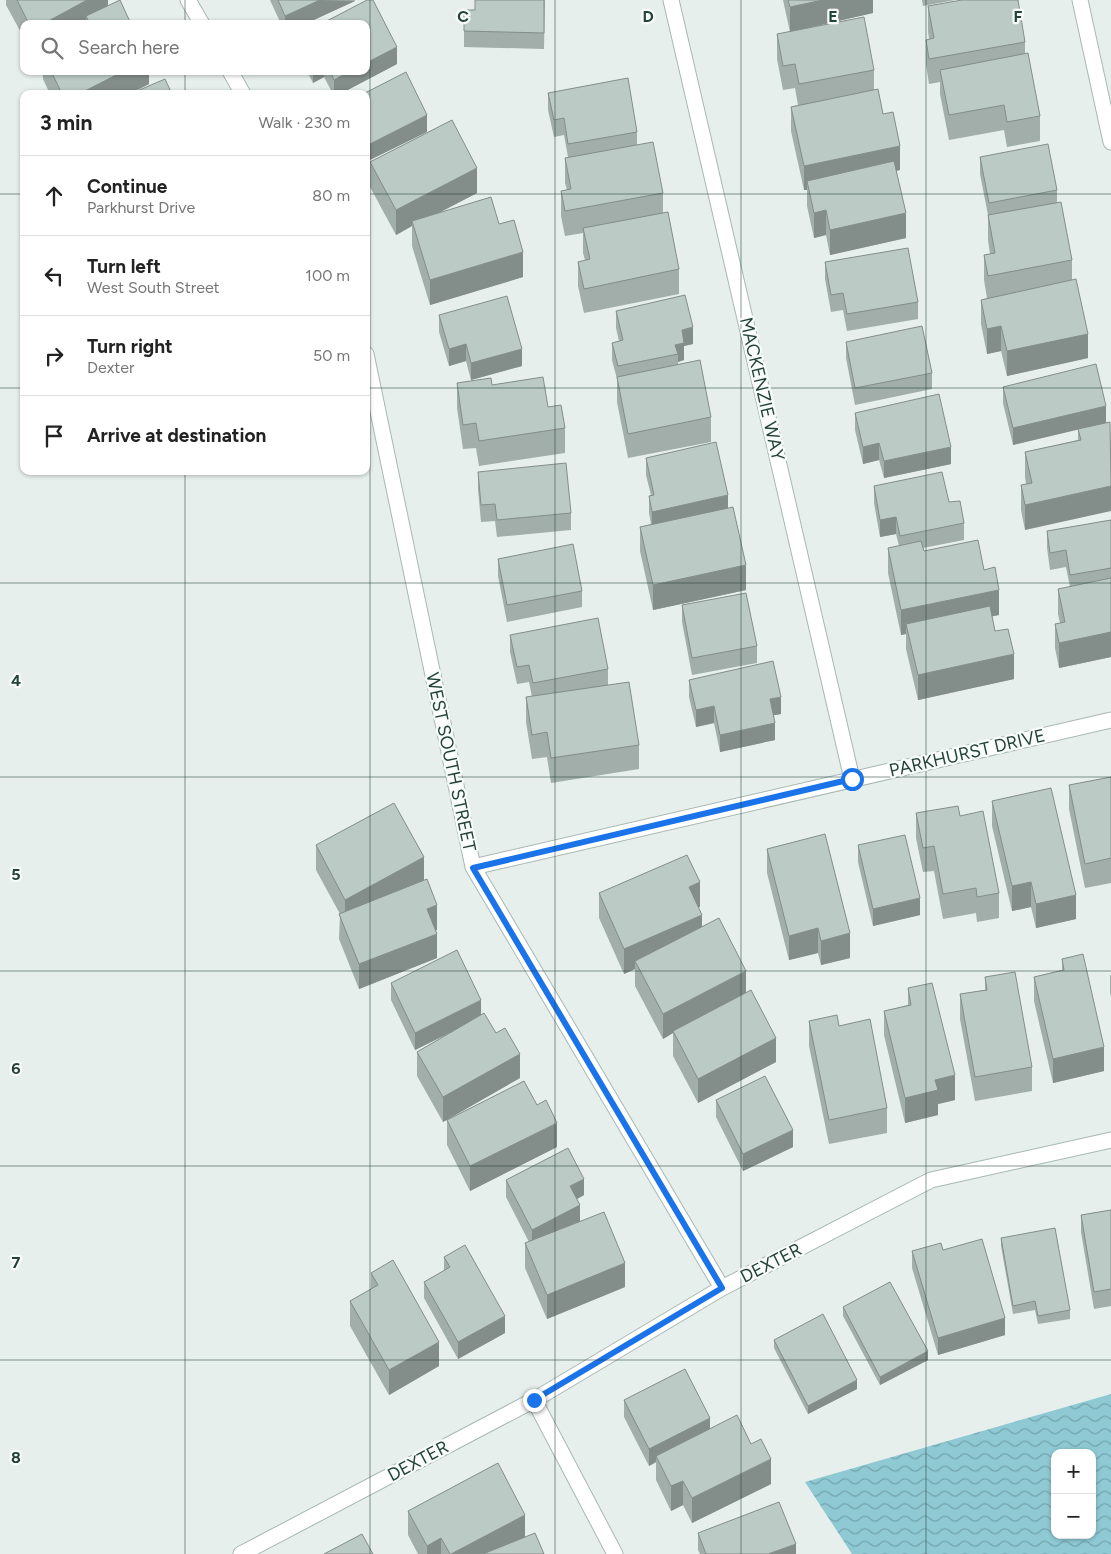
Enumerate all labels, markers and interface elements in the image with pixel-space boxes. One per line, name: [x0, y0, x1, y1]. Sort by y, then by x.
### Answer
text: C: [457, 7, 469, 26]
text: D: [642, 7, 654, 26]
text: E: [828, 7, 838, 26]
text: F: [1014, 7, 1023, 26]
search box: [20, 20, 370, 75]
icon: search: [38, 34, 66, 62]
text: Search here: [78, 36, 180, 59]
text: 3 min: [40, 110, 92, 135]
text: Walk · 230 m: [258, 113, 350, 132]
text: Continue: [87, 175, 167, 198]
icon: ahead: [40, 182, 68, 210]
text: 80 m: [312, 186, 350, 205]
text: Parkhurst Drive: [87, 198, 195, 217]
text: Turn left: [87, 255, 161, 278]
icon: left: [40, 262, 68, 290]
text: 100 m: [305, 266, 350, 285]
text: West South Street: [87, 278, 220, 297]
street label: MACKENZIE WAY: [735, 315, 789, 463]
text: Turn right: [87, 335, 173, 358]
icon: right: [40, 342, 68, 370]
text: 50 m: [313, 346, 350, 365]
text: Dexter: [87, 358, 134, 377]
icon: arrive: [40, 422, 68, 450]
text: Arrive at destination: [87, 424, 266, 447]
text: 4: [11, 671, 21, 690]
street label: WEST SOUTH STREET: [421, 671, 481, 854]
street label: PARKHURST DRIVE: [887, 724, 1047, 782]
route start: [841, 768, 864, 791]
text: 5: [11, 865, 21, 884]
text: 6: [11, 1059, 21, 1078]
street label: DEXTER: [737, 1238, 805, 1288]
text: 7: [12, 1253, 21, 1272]
route end: [523, 1389, 546, 1412]
street label: DEXTER: [384, 1436, 452, 1486]
text: 8: [11, 1448, 21, 1467]
map controls: [1051, 1449, 1096, 1539]
button: +: [1051, 1449, 1096, 1494]
button: −: [1051, 1494, 1096, 1539]

